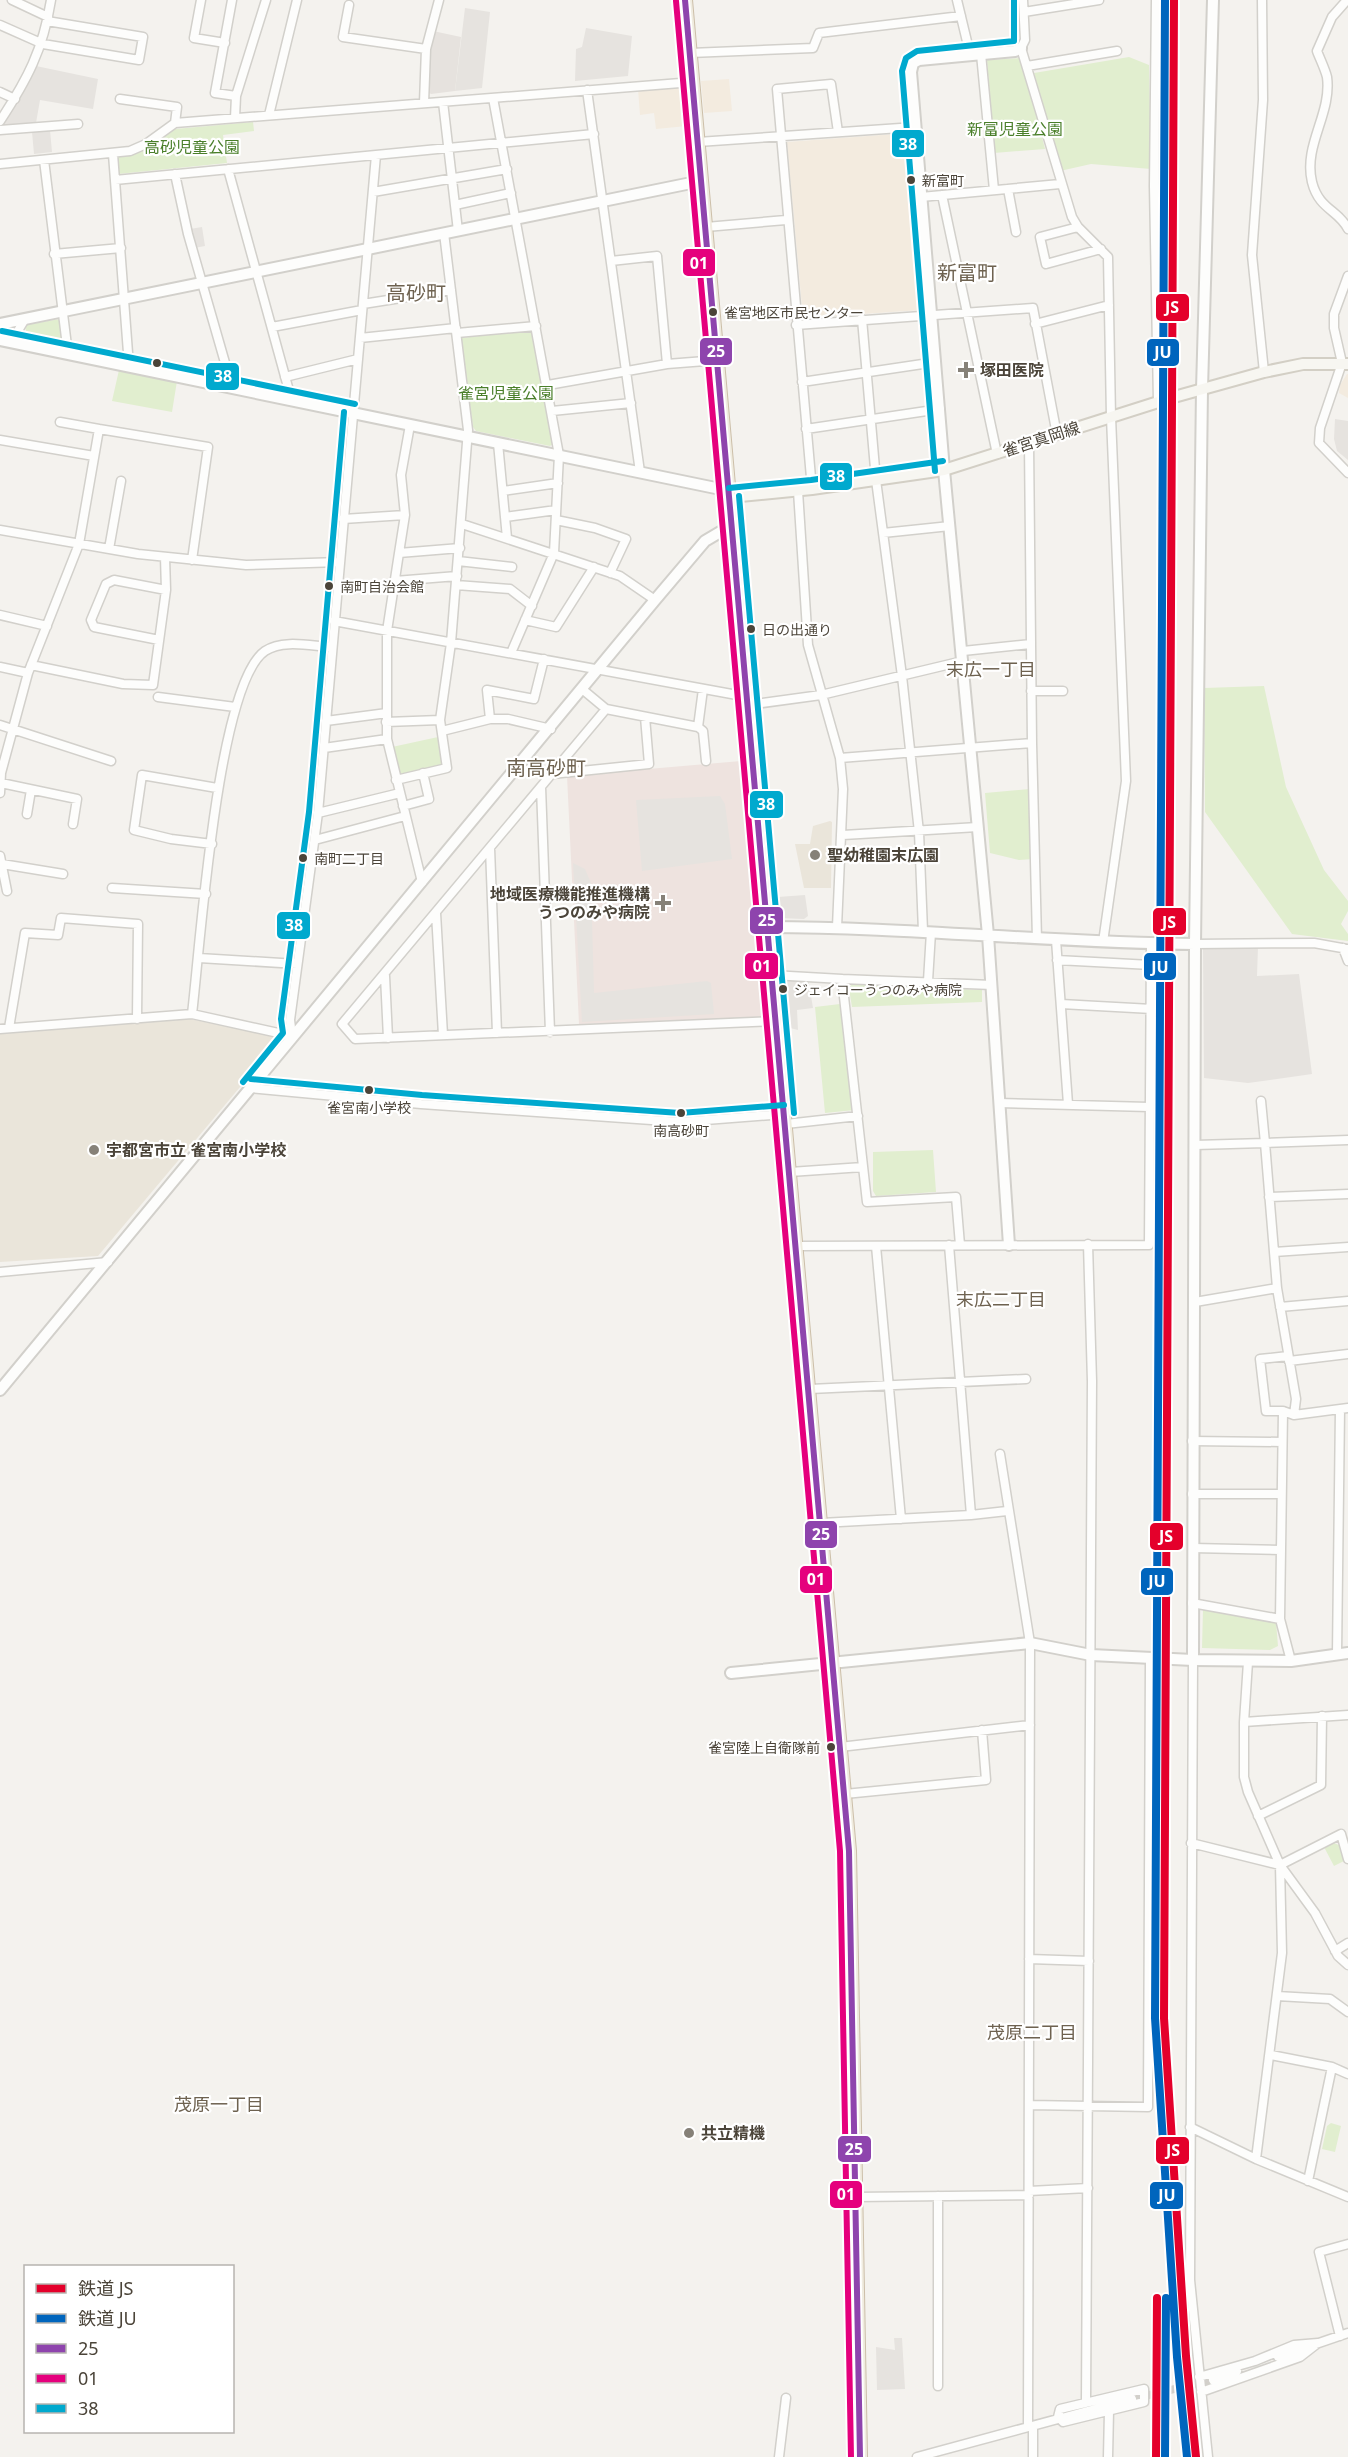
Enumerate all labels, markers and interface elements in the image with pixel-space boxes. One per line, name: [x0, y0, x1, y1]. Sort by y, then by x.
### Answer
park label: 新富児童公園: [967, 118, 1063, 140]
line badge: 38: [891, 129, 925, 158]
text: 38: [899, 133, 917, 155]
park label: 高砂児童公園: [144, 136, 240, 158]
place label: 新富町: [922, 171, 964, 190]
marker: 新富町: [905, 174, 917, 186]
line badge: 01: [682, 248, 716, 277]
text: 01: [690, 252, 708, 274]
district label: 新富町: [937, 259, 997, 286]
district label: 高砂町: [386, 279, 446, 306]
line badge: JS: [1155, 293, 1190, 322]
text: JS: [1163, 296, 1179, 318]
place label: 雀宮地区市民センター: [724, 303, 864, 322]
marker: 雀宮地区市民センター: [707, 306, 719, 318]
line badge: 25: [699, 337, 733, 366]
line badge: JU: [1146, 338, 1180, 367]
text: 25: [707, 340, 725, 362]
text: JU: [1152, 341, 1172, 363]
unlabelled marker: [151, 357, 163, 369]
place label: 塚田医院: [980, 359, 1044, 381]
marker: 塚田医院: [957, 361, 975, 379]
line badge: 38: [205, 362, 240, 391]
text: 38: [214, 365, 232, 387]
park label: 雀宮児童公園: [458, 382, 554, 404]
street label: 雀宮真岡線: [1000, 416, 1082, 462]
line badge: 38: [819, 462, 853, 491]
text: 38: [827, 465, 845, 487]
place label: 南町自治会館: [340, 577, 424, 596]
marker: 南町自治会館: [323, 580, 335, 592]
place label: 日の出通り: [762, 620, 832, 639]
marker: 日の出通り: [745, 623, 757, 635]
district label: 末広一丁目: [946, 657, 1036, 681]
district label: 南高砂町: [506, 754, 586, 781]
line badge: 38: [749, 790, 784, 819]
text: 38: [757, 793, 775, 815]
place label: 聖幼稚園末広園: [827, 844, 939, 866]
marker: 聖幼稚園末広園: [808, 848, 822, 862]
place label: 南町二丁目: [314, 849, 384, 868]
marker: 南町二丁目: [297, 852, 309, 864]
place label: 地域医療機能推進機構 うつのみや病院: [490, 883, 650, 923]
marker: 地域医療機能推進機構 うつのみや病院: [654, 894, 672, 912]
line badge: 25: [749, 906, 784, 935]
line badge: JS: [1152, 907, 1187, 936]
text: 25: [758, 909, 776, 931]
line badge: 38: [276, 911, 311, 940]
text: JS: [1160, 911, 1176, 933]
text: 38: [285, 914, 303, 936]
line badge: 01: [744, 952, 779, 980]
line badge: JU: [1143, 952, 1177, 981]
text: 01: [753, 955, 771, 977]
text: JU: [1149, 956, 1169, 978]
place label: ジェイコーうつのみや病院: [794, 980, 962, 999]
marker: ジェイコーうつのみや病院: [777, 983, 789, 995]
marker: 雀宮南小学校: [363, 1084, 375, 1096]
place label: 雀宮南小学校: [327, 1098, 411, 1117]
marker: 南高砂町: [675, 1107, 687, 1119]
place label: 南高砂町: [653, 1121, 709, 1140]
place label: 宇都宮市立 雀宮南小学校: [106, 1139, 286, 1161]
marker: 宇都宮市立 雀宮南小学校: [87, 1143, 101, 1157]
district label: 末広二丁目: [956, 1287, 1046, 1311]
line badge: 25: [804, 1520, 838, 1549]
line badge: JS: [1149, 1522, 1184, 1551]
text: 25: [812, 1523, 830, 1545]
text: JS: [1157, 1525, 1173, 1547]
line badge: 01: [799, 1565, 833, 1594]
line badge: JU: [1140, 1567, 1174, 1596]
text: 01: [807, 1568, 825, 1590]
text: JU: [1146, 1570, 1166, 1592]
place label: 雀宮陸上自衛隊前: [708, 1738, 820, 1757]
marker: 雀宮陸上自衛隊前: [825, 1741, 837, 1753]
district label: 茂原二丁目: [987, 2020, 1077, 2044]
district label: 茂原一丁目: [174, 2092, 264, 2116]
place label: 共立精機: [701, 2122, 765, 2144]
marker: 共立精機: [682, 2126, 696, 2140]
line badge: 25: [837, 2135, 872, 2163]
line badge: JS: [1155, 2136, 1190, 2165]
text: 25: [845, 2138, 863, 2160]
text: JS: [1164, 2139, 1180, 2161]
line badge: 01: [829, 2180, 863, 2209]
line badge: JU: [1149, 2181, 1184, 2210]
text: 01: [837, 2183, 855, 2205]
text: JU: [1156, 2184, 1176, 2206]
legend: [24, 2265, 234, 2433]
text: 鉄道 JS: [78, 2276, 134, 2300]
text: 鉄道 JU: [78, 2306, 137, 2330]
text: 25: [78, 2336, 99, 2360]
text: 01: [78, 2366, 99, 2390]
text: 38: [78, 2396, 99, 2420]

